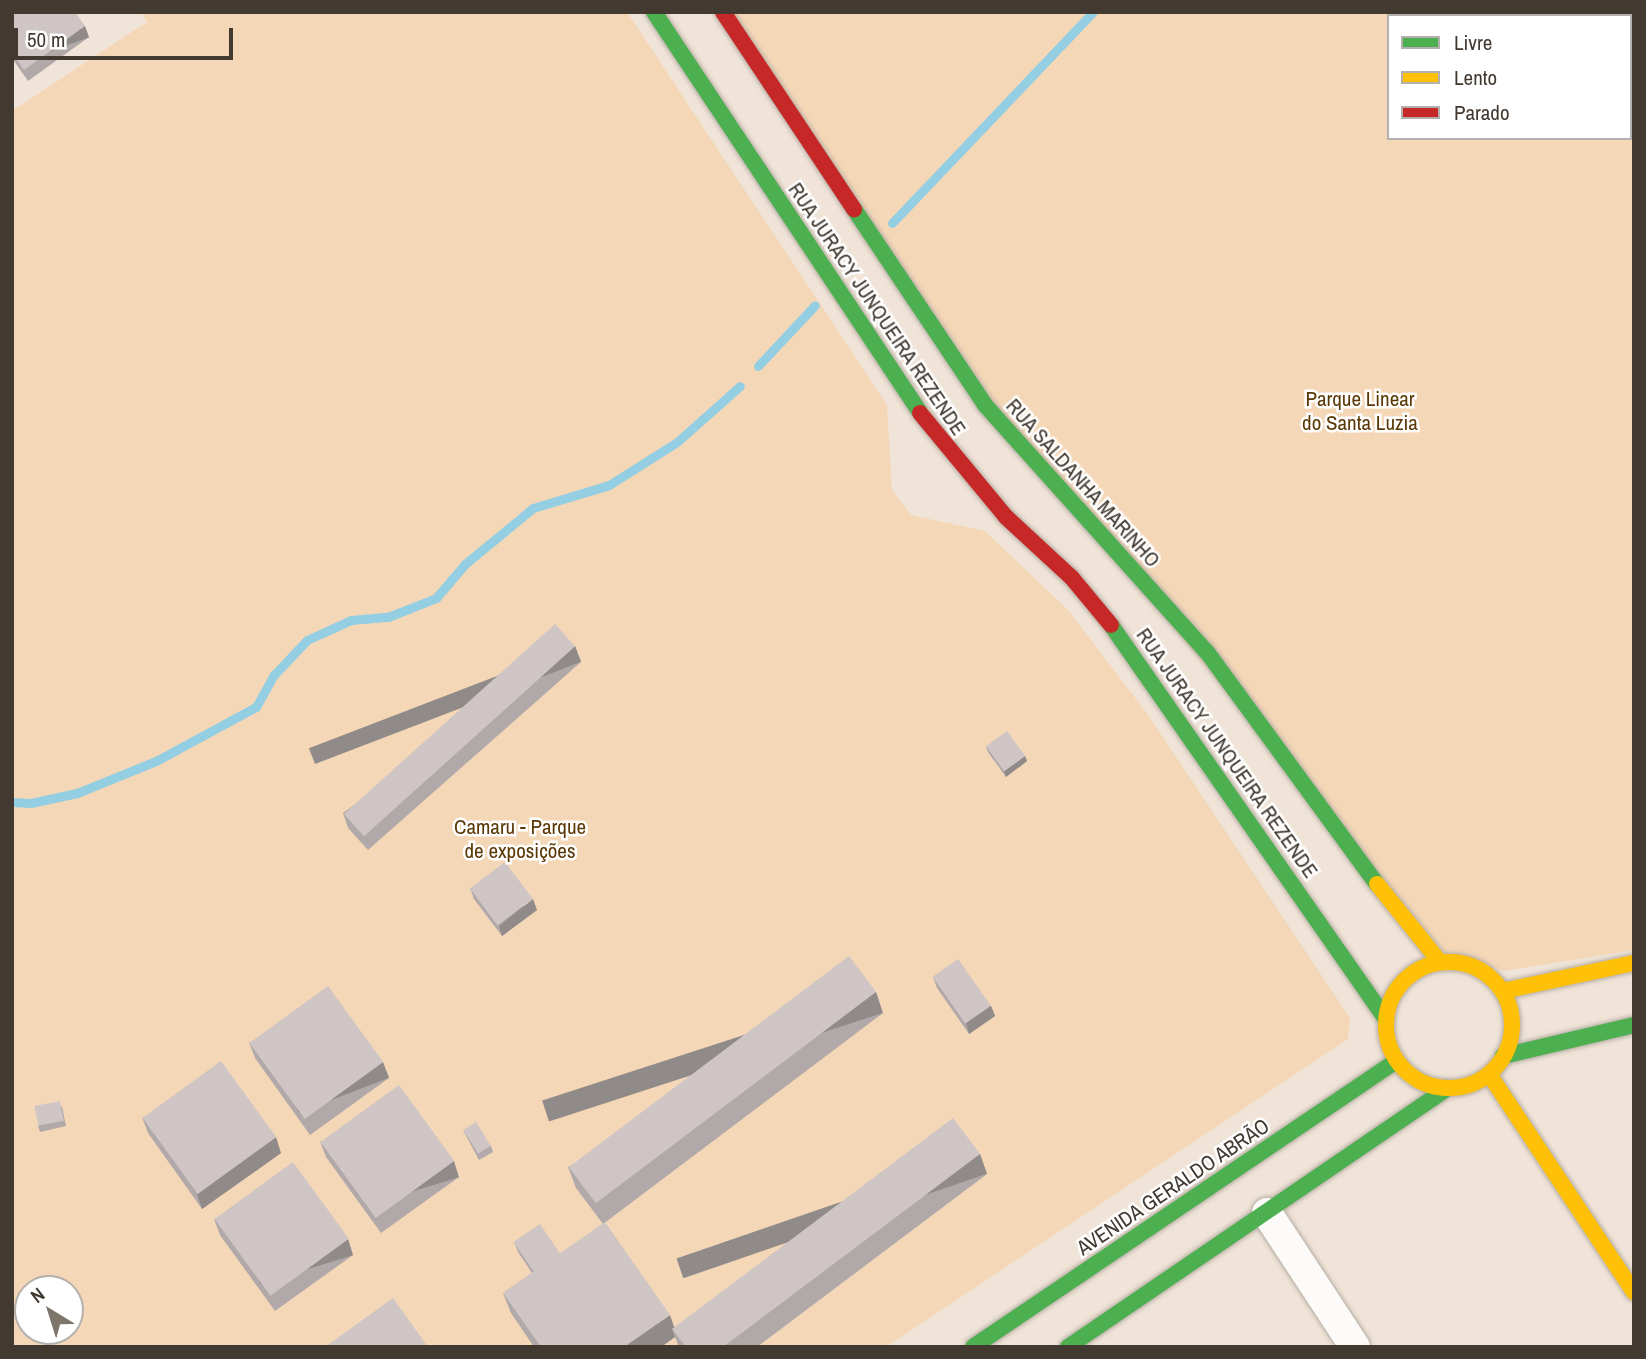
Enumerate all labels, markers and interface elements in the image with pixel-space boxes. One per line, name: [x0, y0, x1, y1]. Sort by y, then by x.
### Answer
scale bar: [18, 14, 236, 58]
legend: [1387, 14, 1632, 140]
text: 50 m: [27, 25, 65, 54]
text: Livre: [1454, 28, 1492, 57]
text: Lento: [1454, 63, 1497, 92]
text: Parado: [1454, 98, 1510, 127]
street label: RUA JURACY JUNQUEIRA REZENDE: [782, 177, 972, 441]
park label: Parque Linear do Santa Luzia: [1302, 386, 1418, 436]
street label: RUA SALDANHA MARINHO: [1000, 393, 1166, 573]
street label: RUA JURACY JUNQUEIRA REZENDE: [1130, 622, 1324, 884]
park label: Camaru - Parque de exposições: [454, 814, 586, 864]
street label: AVENIDA GERALDO ABRÃO: [1071, 1113, 1275, 1261]
north arrow: [14, 1275, 84, 1345]
text: N: [25, 1281, 50, 1309]

